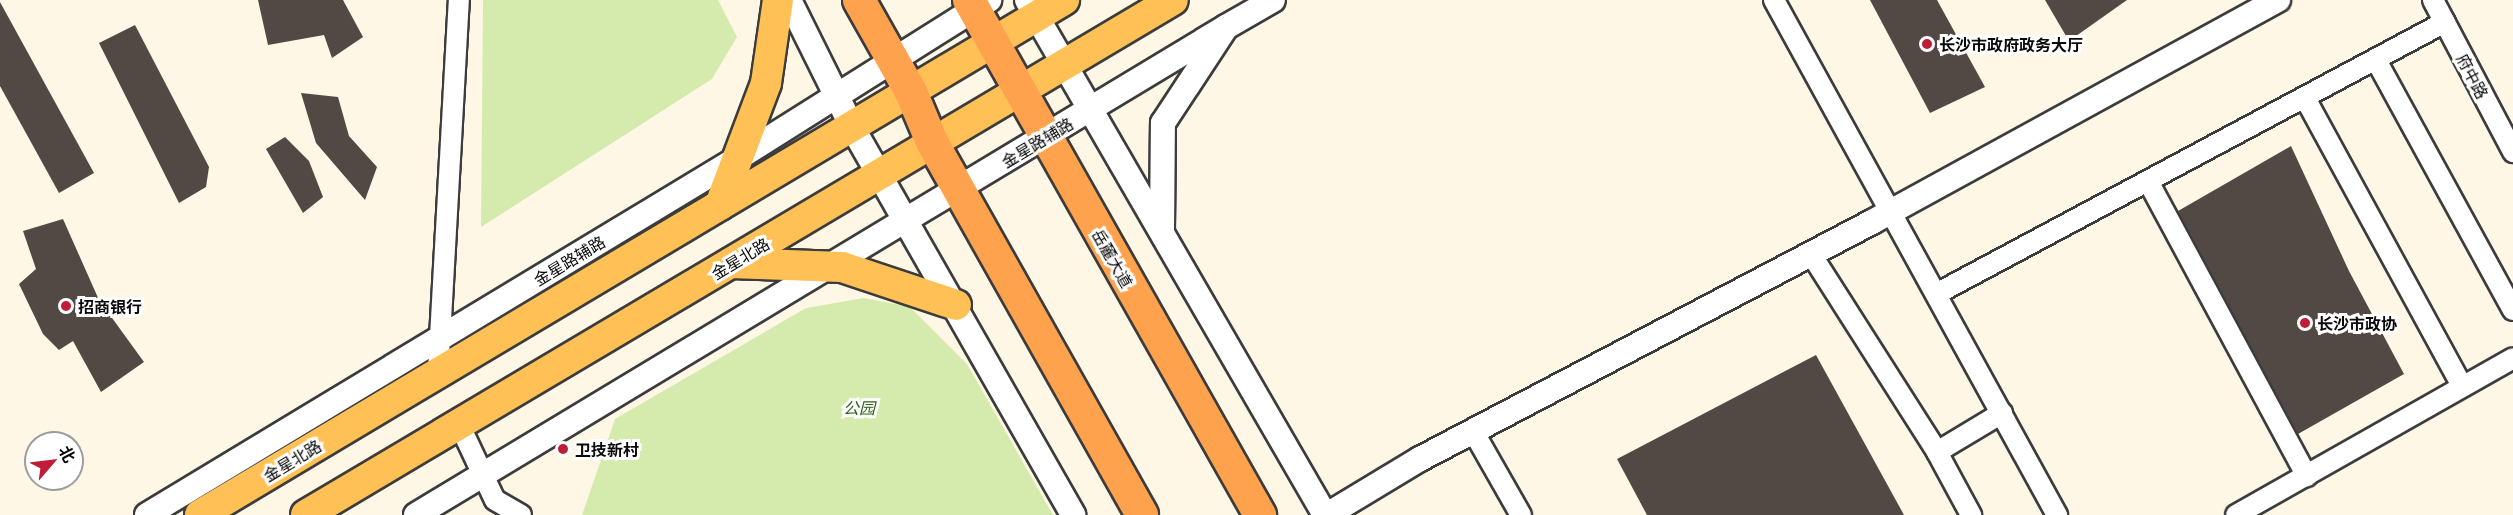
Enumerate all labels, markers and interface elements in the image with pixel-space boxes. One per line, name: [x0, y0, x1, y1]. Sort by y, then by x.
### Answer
place label: 长沙市政府政务大厅: [1939, 34, 2083, 54]
marker: 长沙市政府政务大厅: [1920, 37, 1934, 51]
street label: 府中路: [2453, 50, 2493, 102]
street label: 金星路辅路: [998, 113, 1076, 171]
street label: 岳麓大道: [1089, 225, 1137, 291]
street label: 金星路辅路: [530, 231, 608, 289]
street label: 金星北路: [708, 233, 772, 283]
place label: 招商银行: [78, 296, 142, 316]
marker: 招商银行: [59, 299, 73, 313]
place label: 长沙市政协: [2317, 313, 2397, 333]
marker: 长沙市政协: [2298, 316, 2312, 330]
park label: 公园: [843, 397, 875, 417]
north arrow: [24, 431, 84, 491]
street label: 金星北路: [260, 435, 324, 485]
place label: 卫技新村: [575, 439, 639, 459]
text: 北: [54, 441, 82, 466]
marker: 卫技新村: [556, 442, 570, 456]

